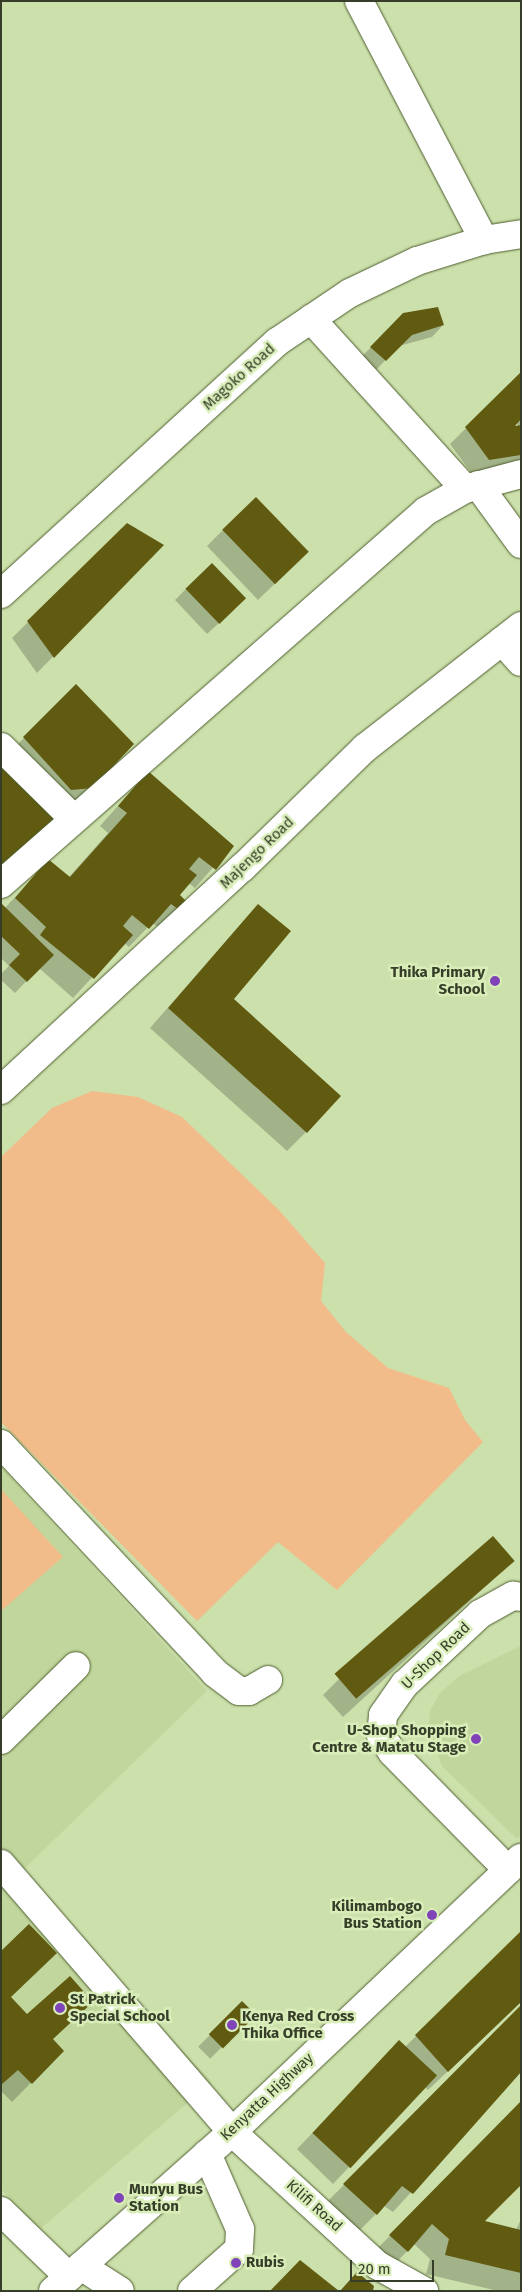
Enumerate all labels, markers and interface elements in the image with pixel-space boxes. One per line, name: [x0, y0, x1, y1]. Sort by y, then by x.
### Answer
street label: Magoko Road: [199, 340, 279, 414]
street label: Majengo Road: [216, 813, 298, 893]
place label: Thika Primary School: [391, 963, 485, 998]
marker: Thika Primary School: [489, 975, 501, 987]
street label: U-Shop Road: [398, 1619, 474, 1693]
place label: U-Shop Shopping Centre & Matatu Stage: [312, 1721, 466, 1756]
marker: U-Shop Shopping Centre & Matatu Stage: [470, 1733, 482, 1745]
place label: Kilimambogo Bus Station: [332, 1897, 422, 1932]
marker: Kilimambogo Bus Station: [426, 1909, 438, 1921]
place label: St Patrick Special School: [70, 1990, 170, 2025]
marker: St Patrick Special School: [54, 2002, 66, 2014]
place label: Kenya Red Cross Thika Office: [242, 2007, 354, 2042]
marker: Kenya Red Cross Thika Office: [226, 2019, 238, 2031]
street label: Kenyatta Highway: [217, 2049, 317, 2145]
street label: Kilifi Road: [282, 2176, 346, 2236]
place label: Munyu Bus Station: [129, 2180, 203, 2215]
marker: Munyu Bus Station: [113, 2192, 125, 2204]
scale bar: [352, 2250, 436, 2282]
place label: Rubis: [246, 2254, 284, 2272]
marker: Rubis: [230, 2257, 242, 2269]
text: 20 m: [358, 2260, 391, 2278]

